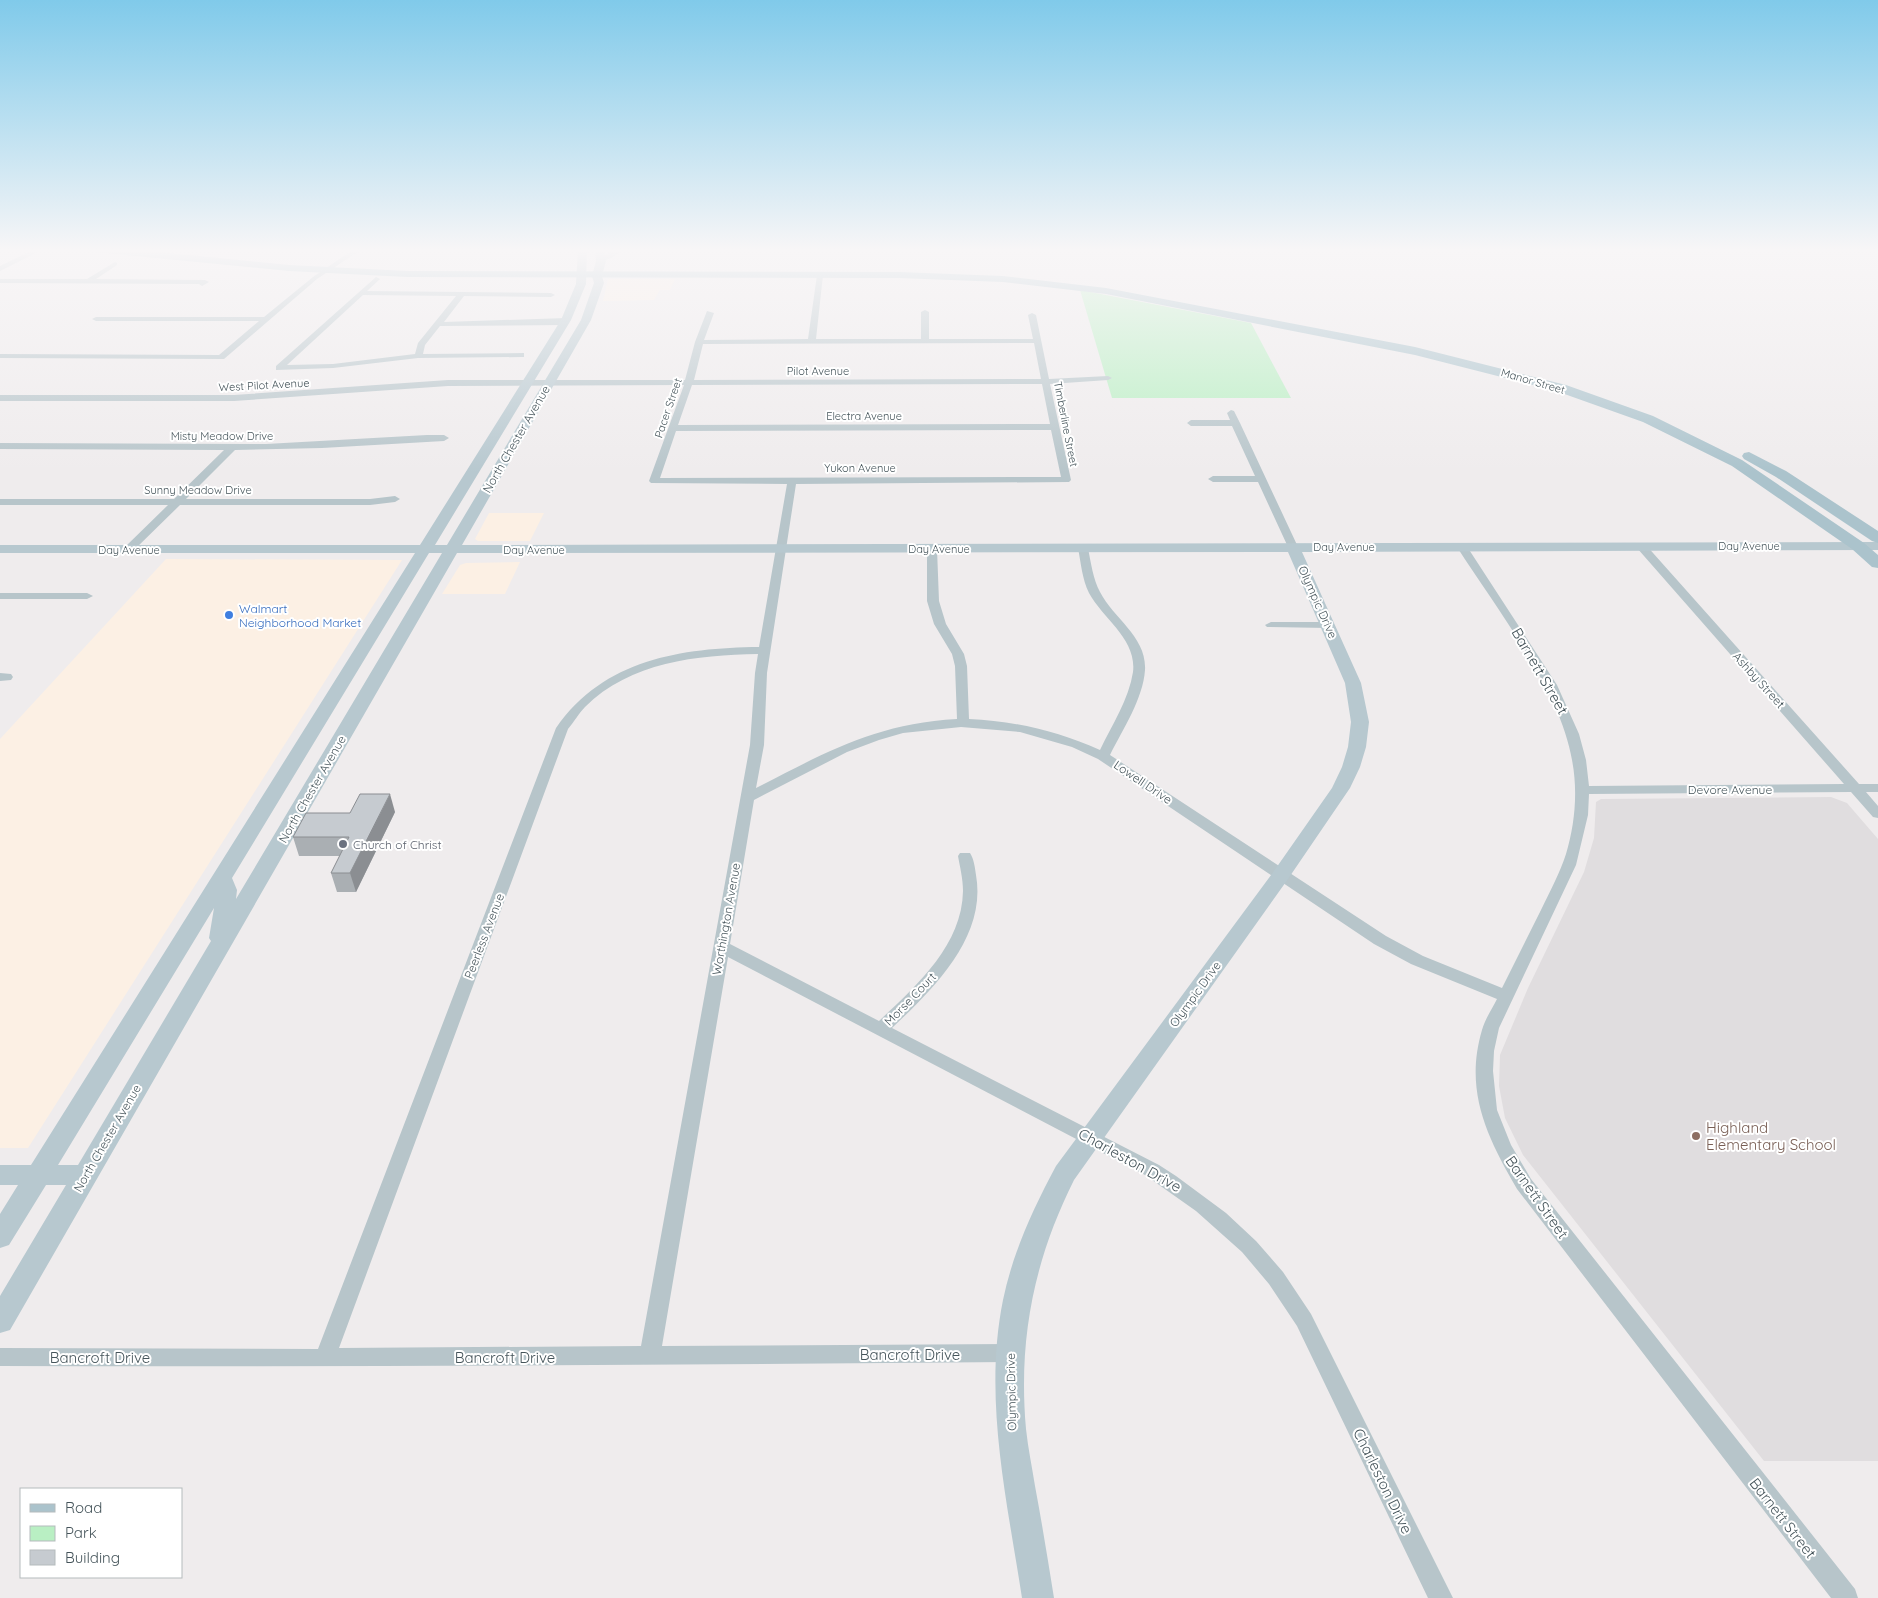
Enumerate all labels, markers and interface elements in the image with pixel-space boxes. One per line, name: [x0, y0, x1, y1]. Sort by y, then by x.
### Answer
street label: Pilot Avenue: [787, 364, 849, 378]
street label: Manor Street: [1499, 365, 1567, 397]
street label: West Pilot Avenue: [218, 376, 310, 394]
street label: Pacer Street: [651, 376, 685, 440]
street label: Timberline Street: [1051, 380, 1081, 468]
street label: North Chester Avenue: [479, 382, 553, 495]
street label: Electra Avenue: [826, 409, 902, 423]
street label: Misty Meadow Drive: [171, 429, 273, 443]
street label: Yukon Avenue: [824, 461, 896, 475]
street label: Sunny Meadow Drive: [144, 483, 252, 497]
street label: Day Avenue: [1718, 539, 1780, 553]
street label: Day Avenue: [1313, 540, 1375, 554]
street label: Day Avenue: [908, 542, 970, 556]
street label: Day Avenue: [98, 543, 160, 557]
street label: Day Avenue: [503, 543, 565, 557]
street label: Olympic Drive: [1295, 563, 1341, 641]
place label: Walmart Neighborhood Market: [239, 601, 361, 630]
marker: Walmart Neighborhood Market: [223, 609, 235, 621]
street label: Barnett Street: [1508, 624, 1572, 718]
street label: Ashby Street: [1730, 649, 1788, 711]
street label: North Chester Avenue: [275, 732, 349, 845]
street label: Lowell Drive: [1111, 757, 1175, 807]
street label: Devore Avenue: [1688, 782, 1772, 797]
place label: Church of Christ: [353, 837, 442, 852]
marker: Church of Christ: [337, 838, 349, 850]
street label: Worthington Avenue: [709, 862, 743, 976]
street label: Peerless Avenue: [461, 891, 507, 981]
street label: Olympic Drive: [1166, 958, 1224, 1030]
street label: Morse Court: [881, 969, 939, 1029]
street label: North Chester Avenue: [70, 1081, 144, 1194]
place label: Highland Elementary School: [1706, 1118, 1836, 1154]
street label: Charleston Drive: [1075, 1124, 1185, 1196]
marker: Highland Elementary School: [1690, 1130, 1702, 1142]
street label: Barnett Street: [1501, 1152, 1573, 1242]
street label: Bancroft Drive: [860, 1345, 960, 1364]
street label: Bancroft Drive: [50, 1348, 150, 1367]
street label: Bancroft Drive: [455, 1348, 555, 1367]
street label: Olympic Drive: [1003, 1353, 1019, 1431]
street label: Charleston Drive: [1349, 1425, 1417, 1537]
street label: Barnett Street: [1746, 1474, 1820, 1562]
legend: [20, 1488, 182, 1578]
text: Road: [65, 1498, 102, 1517]
text: Park: [65, 1523, 97, 1542]
text: Building: [65, 1548, 120, 1567]

